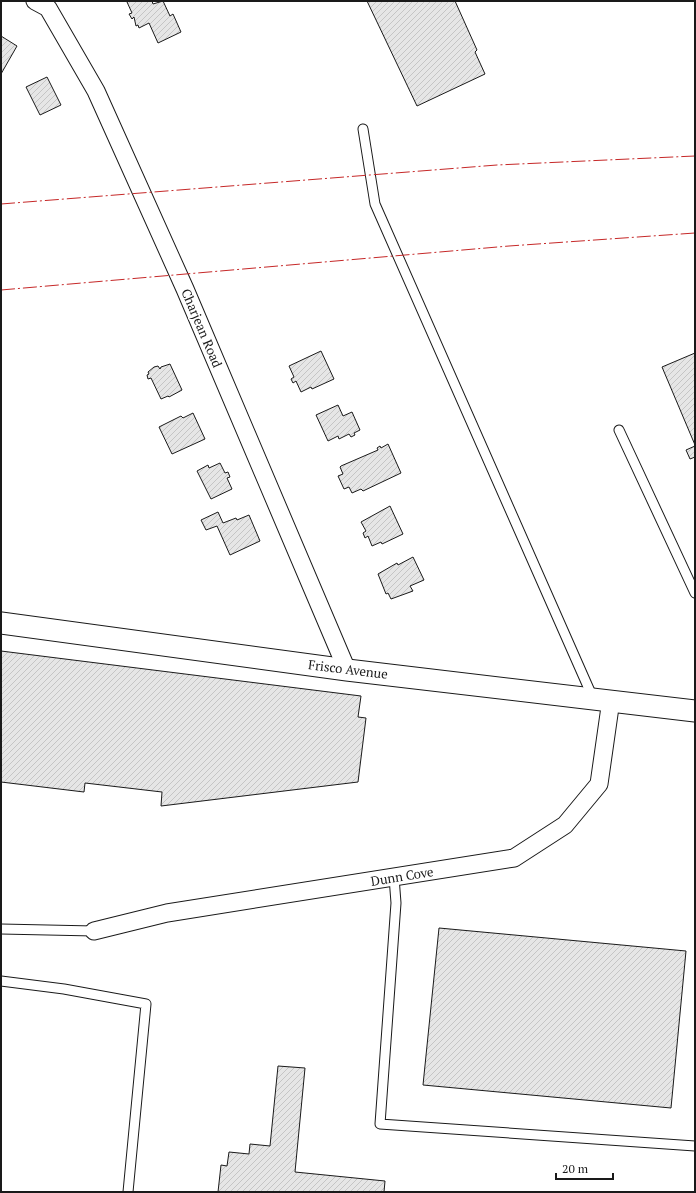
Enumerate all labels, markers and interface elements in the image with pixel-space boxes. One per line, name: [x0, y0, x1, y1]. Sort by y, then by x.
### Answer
street label: Charjean Road: [177, 286, 227, 370]
street label: Frisco Avenue: [307, 655, 389, 683]
street label: Dunn Cove: [369, 862, 435, 890]
scale bar: [556, 1155, 613, 1181]
text: 20 m: [562, 1161, 589, 1176]

